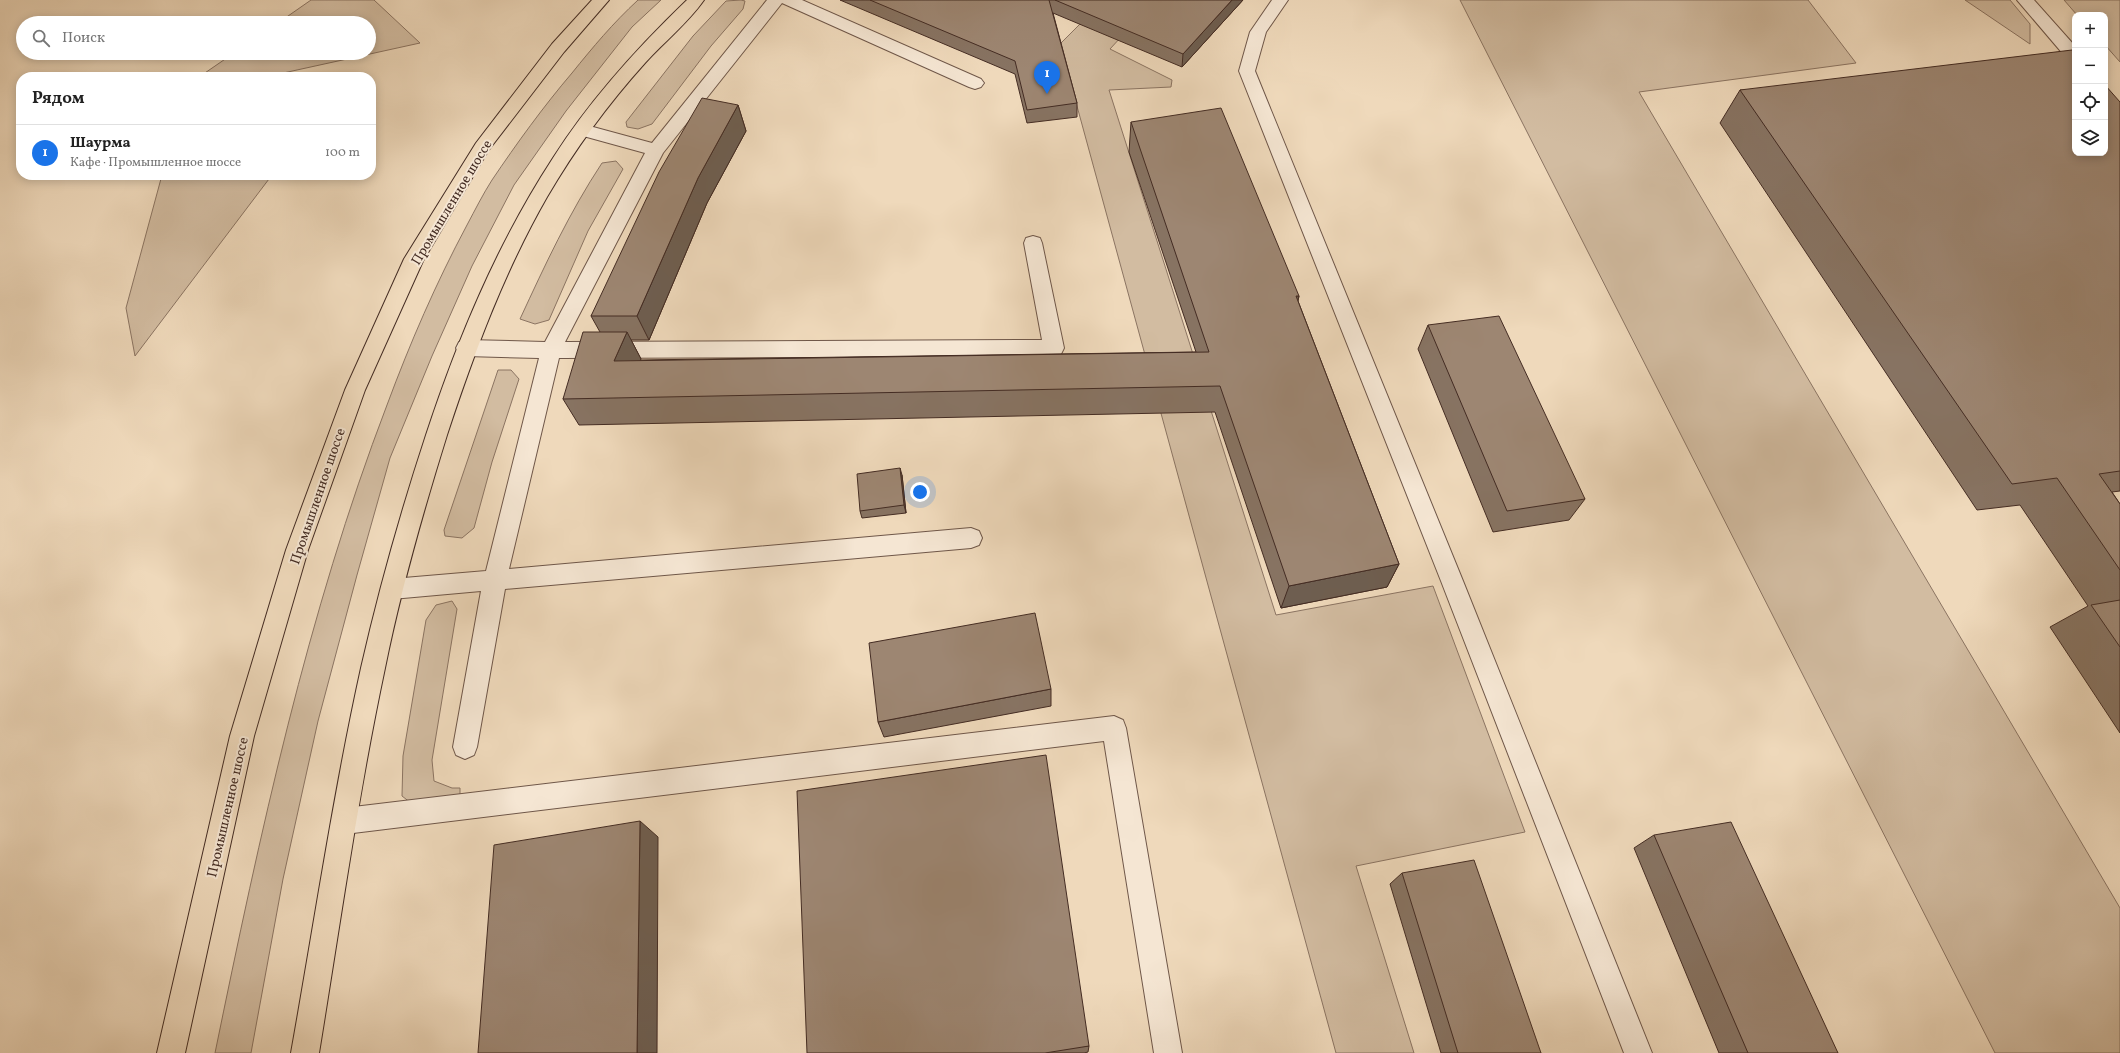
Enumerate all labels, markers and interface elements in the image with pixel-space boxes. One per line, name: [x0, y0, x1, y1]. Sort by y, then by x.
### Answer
map controls: [2072, 12, 2108, 156]
button: +: [2072, 12, 2108, 48]
search box: [16, 16, 376, 60]
icon: search: [30, 27, 52, 49]
text: Поиск: [62, 28, 105, 49]
button: −: [2072, 48, 2108, 84]
pin: 1: [1034, 61, 1060, 94]
button: locate: [2072, 84, 2108, 120]
text: Рядом: [32, 87, 85, 110]
button: layers: [2072, 120, 2108, 156]
text: Шаурма: [70, 133, 131, 154]
street label: Промышленное шоссе: [407, 136, 497, 269]
text: 1: [42, 144, 48, 162]
text: 100 m: [325, 144, 360, 162]
text: Кафе · Промышленное шоссе: [70, 154, 241, 172]
street label: Промышленное шоссе: [286, 425, 351, 567]
your location: [910, 482, 930, 502]
street label: Промышленное шоссе: [203, 735, 254, 879]

